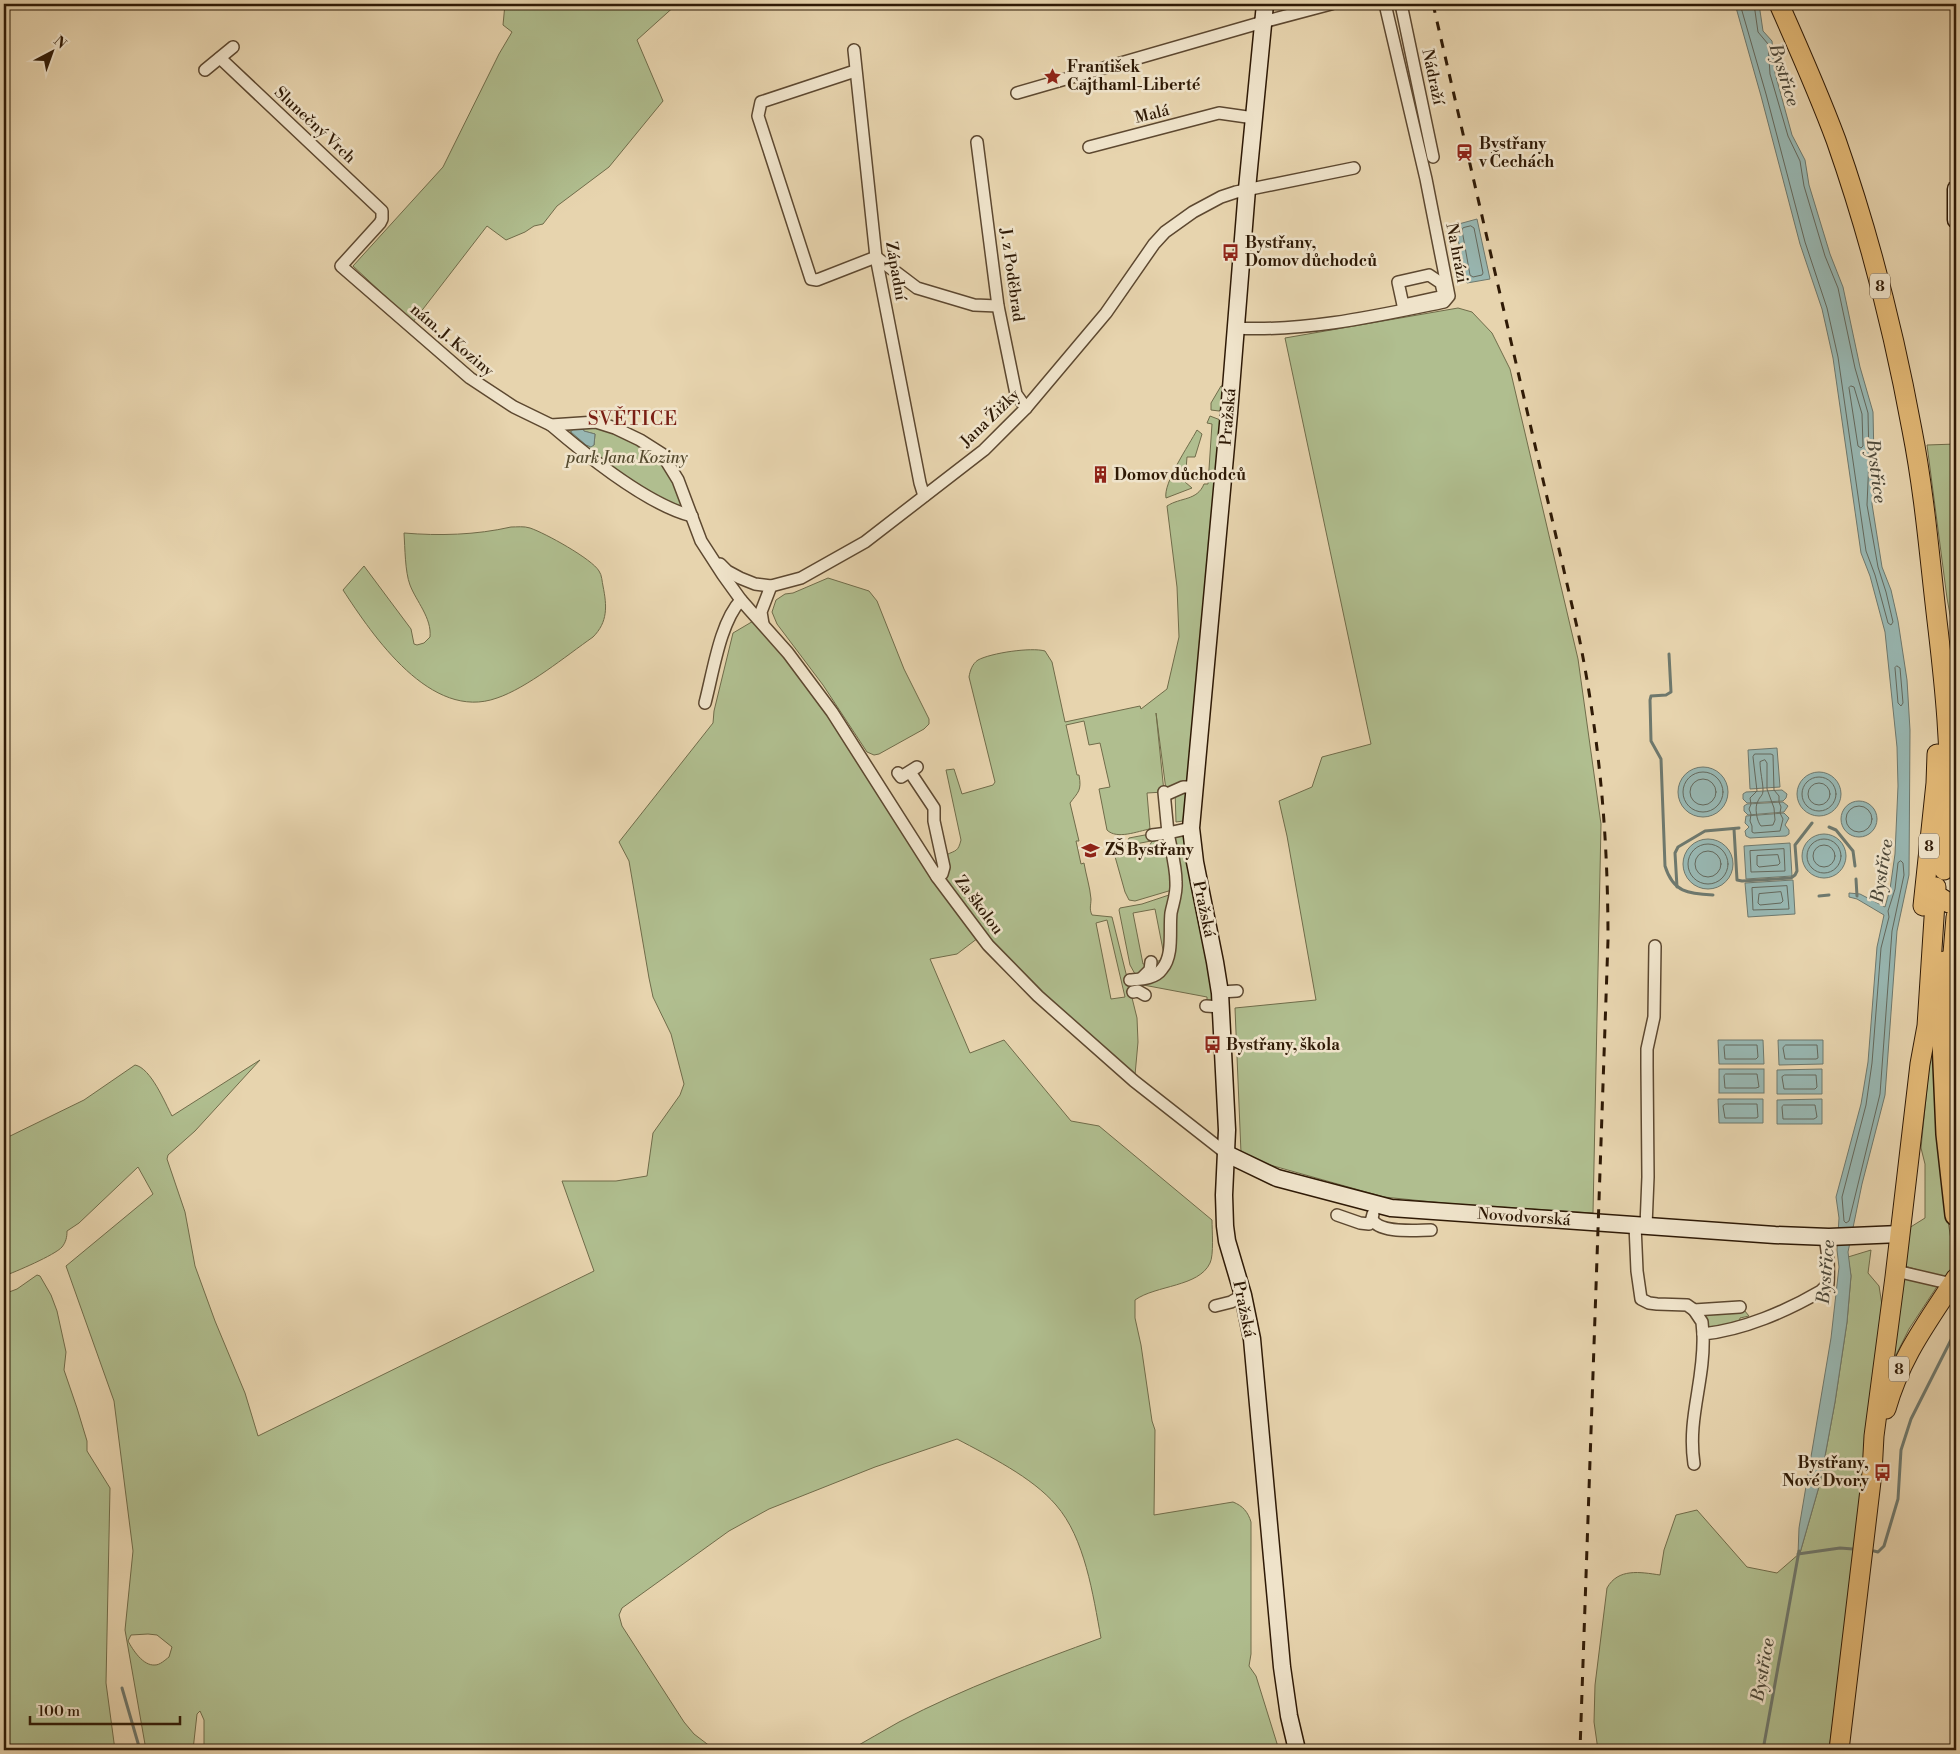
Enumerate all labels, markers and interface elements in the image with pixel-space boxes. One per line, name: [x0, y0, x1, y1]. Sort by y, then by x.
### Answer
north arrow: [28, 28, 78, 78]
text: N: [50, 33, 70, 53]
water label: Bystřice: [1763, 40, 1805, 110]
street label: Nádraží: [1417, 47, 1449, 108]
place label: František Cajthaml-Liberté: [1067, 57, 1201, 95]
place icon: František Cajthaml-Liberté: [1043, 66, 1063, 86]
street label: Slunečný Vrch: [270, 82, 360, 168]
street label: Malá: [1133, 100, 1172, 128]
place label: Bystřany v Čechách: [1478, 134, 1554, 172]
station icon: Bystřany v Čechách: [1455, 143, 1475, 163]
street label: Na hrázi: [1441, 221, 1473, 285]
street label: J. z Poděbrad: [995, 226, 1028, 323]
place label: Bystřany, Domov důchodců: [1245, 233, 1377, 271]
street label: Západní: [881, 240, 911, 303]
bus stop icon: Bystřany, Domov důchodců: [1221, 242, 1241, 262]
road number: 8: [1870, 274, 1890, 298]
street label: nám. J. Koziny: [406, 299, 498, 381]
street label: Jana Žižky: [954, 383, 1024, 452]
street label: Pražská: [1216, 387, 1241, 447]
district label: SVĚTICE: [588, 406, 678, 431]
water label: Bystřice: [1861, 437, 1891, 505]
park label: park Jana Koziny: [564, 448, 688, 468]
building icon: Domov důchodců: [1090, 465, 1110, 485]
place label: Domov důchodců: [1114, 465, 1246, 485]
road number: 8: [1919, 834, 1939, 858]
water label: Bystřice: [1865, 837, 1898, 906]
place label: ZŠ Bystřany: [1105, 838, 1195, 860]
school or university icon: ZŠ Bystřany: [1081, 840, 1101, 860]
street label: Za školou: [950, 871, 1008, 939]
street label: Pražská: [1188, 879, 1220, 940]
bus stop icon: Bystřany, škola: [1202, 1035, 1222, 1055]
place label: Bystřany, škola: [1226, 1035, 1340, 1055]
street label: Novodvorská: [1477, 1204, 1572, 1230]
water label: Bystřice: [1812, 1238, 1840, 1306]
street label: Pražská: [1228, 1279, 1260, 1340]
road number: 8: [1889, 1356, 1909, 1382]
place label: Bystřany, Nové Dvory: [1782, 1453, 1870, 1491]
bus stop icon: Bystřany, Nové Dvory: [1873, 1462, 1893, 1482]
water label: Bystřice: [1746, 1636, 1780, 1705]
scale bar: [30, 1694, 180, 1726]
text: 100 m: [38, 1702, 80, 1721]

